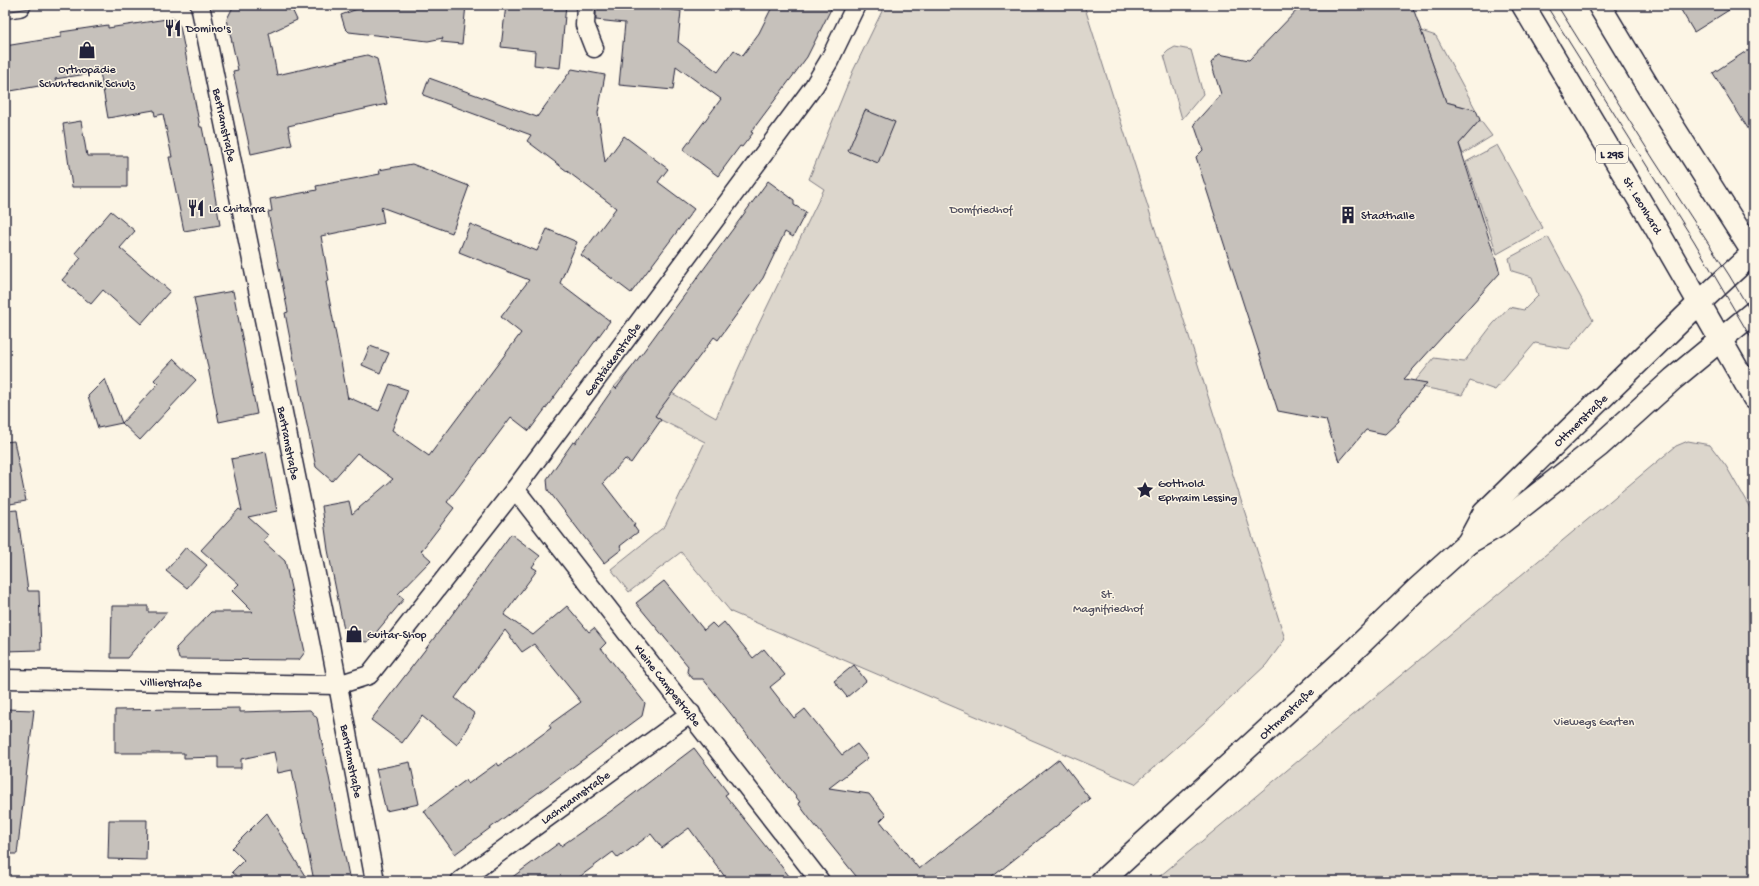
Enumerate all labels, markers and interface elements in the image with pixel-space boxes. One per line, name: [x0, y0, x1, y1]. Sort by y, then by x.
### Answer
restaurant icon: Domino's: [163, 18, 183, 38]
place label: Domino's: [185, 23, 231, 37]
shop icon: Orthopädie Schuhtechnik Schulz: [77, 40, 97, 60]
place label: Orthopädie Schuhtechnik Schulz: [39, 64, 136, 92]
street label: Bertramstraße: [208, 86, 238, 164]
road number: L 295: [1596, 145, 1628, 163]
street label: St. Leonhard: [1619, 175, 1664, 238]
restaurant icon: La Chitarra: [186, 198, 206, 218]
place label: La Chitarra: [209, 203, 266, 217]
park label: Domfriedhof: [949, 204, 1014, 218]
building icon: Stadthalle: [1338, 205, 1358, 225]
place label: Stadthalle: [1361, 210, 1415, 224]
street label: Gerstäckerstraße: [582, 320, 645, 400]
street label: Ottmerstraße: [1551, 392, 1612, 451]
street label: Bertramstraße: [273, 404, 301, 482]
place label: Gotthold Ephraim Lessing: [1158, 478, 1237, 506]
place icon: Gotthold Ephraim Lessing: [1135, 480, 1155, 500]
park label: St. Magnifriedhof: [1073, 589, 1144, 617]
shop icon: Guitar-Shop: [344, 624, 364, 644]
place label: Guitar-Shop: [367, 629, 427, 643]
street label: Kleine Campestraße: [630, 642, 703, 731]
street label: Villierstraße: [139, 676, 203, 692]
street label: Ottmerstraße: [1257, 685, 1318, 743]
park label: Viewegs Garten: [1553, 716, 1634, 730]
street label: Bertramstraße: [336, 722, 364, 800]
street label: Lachmannstraße: [539, 768, 614, 828]

